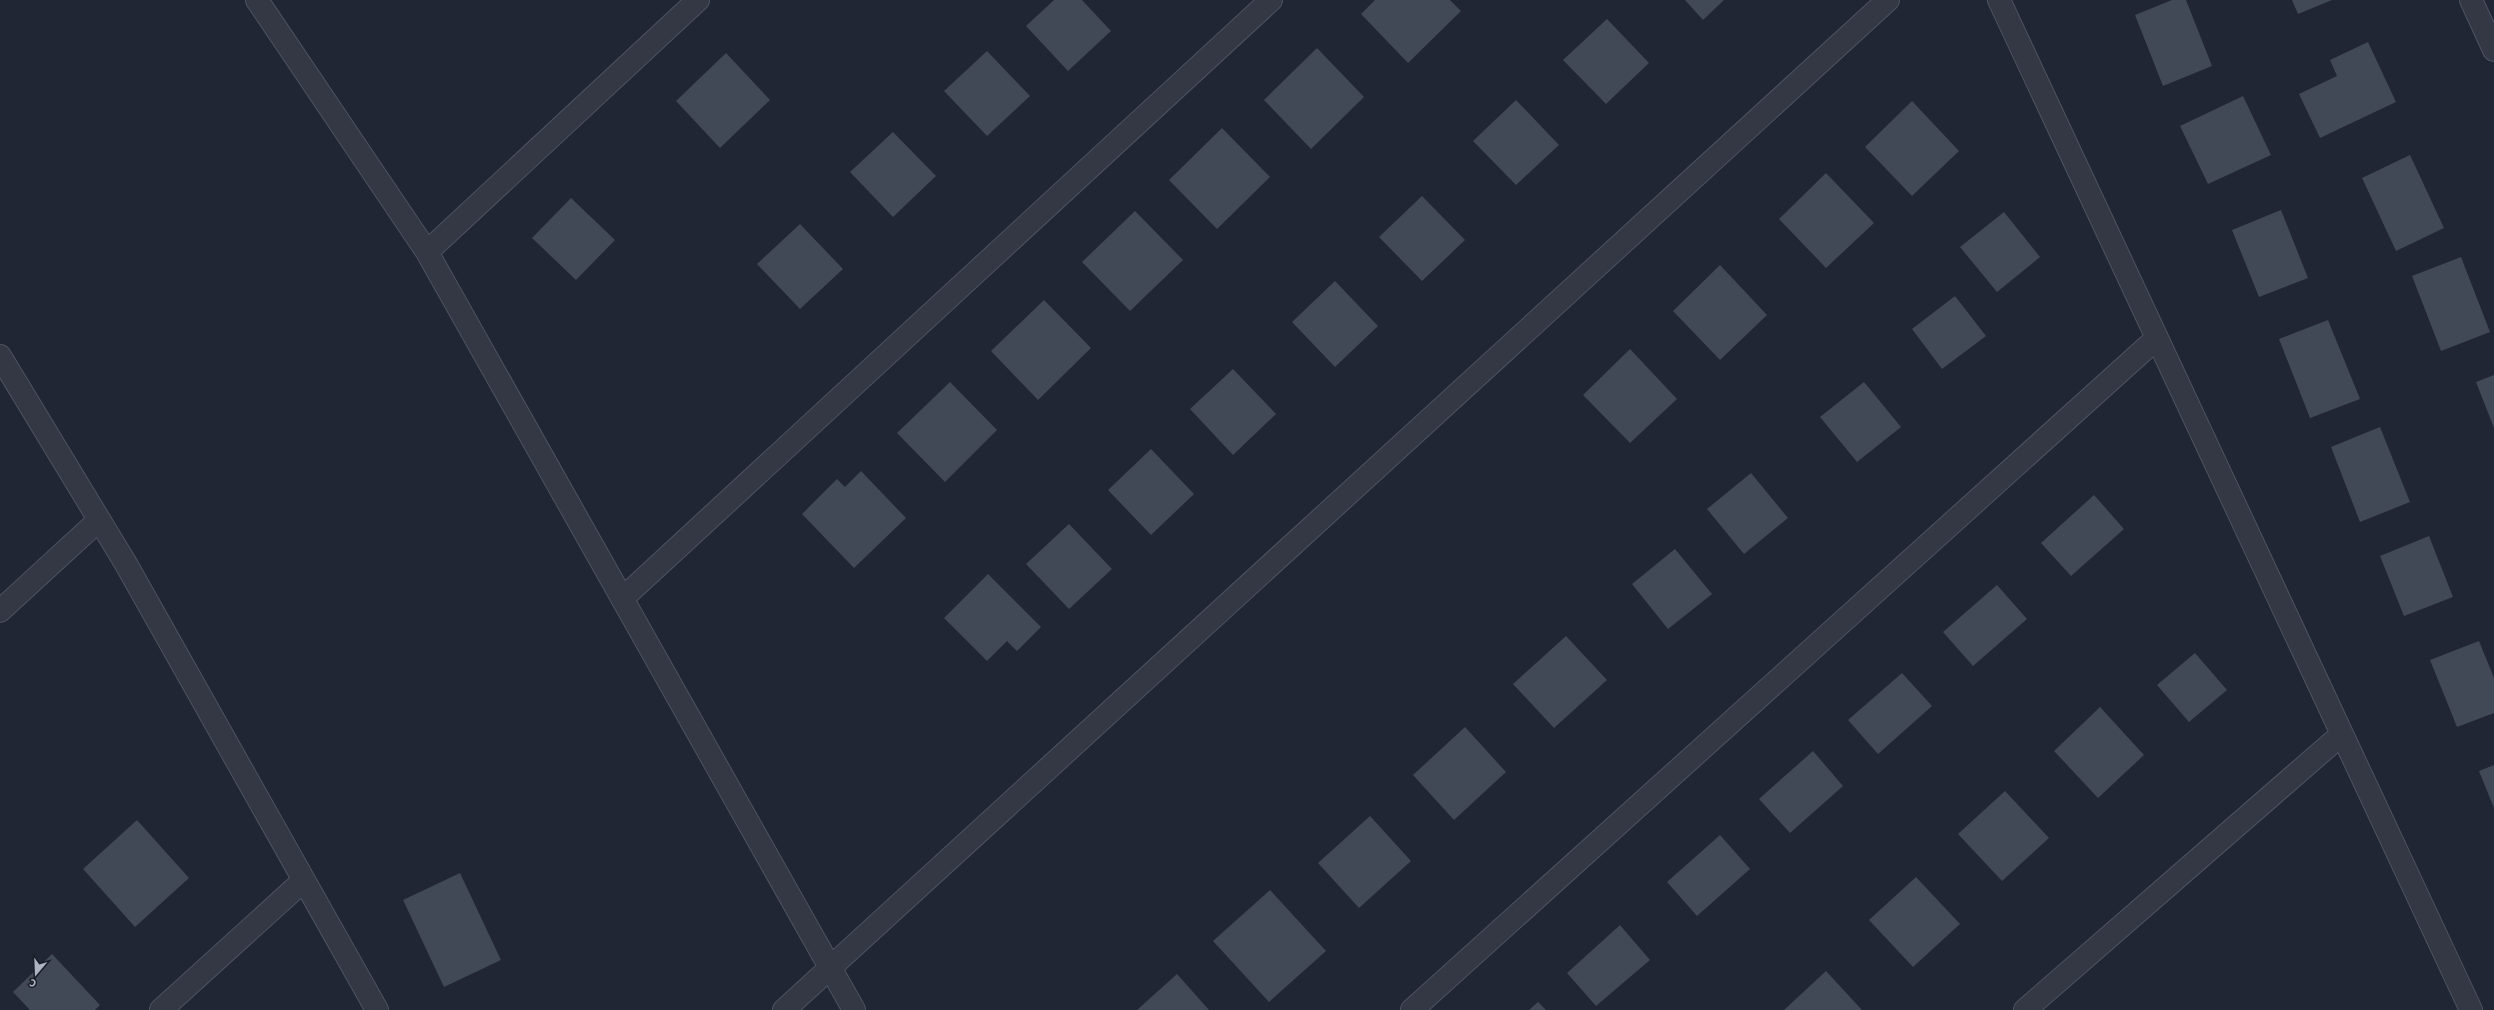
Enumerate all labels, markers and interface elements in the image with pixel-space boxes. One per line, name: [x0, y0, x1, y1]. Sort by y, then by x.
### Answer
north arrow: [16, 954, 56, 994]
text: С: [27, 975, 38, 991]

